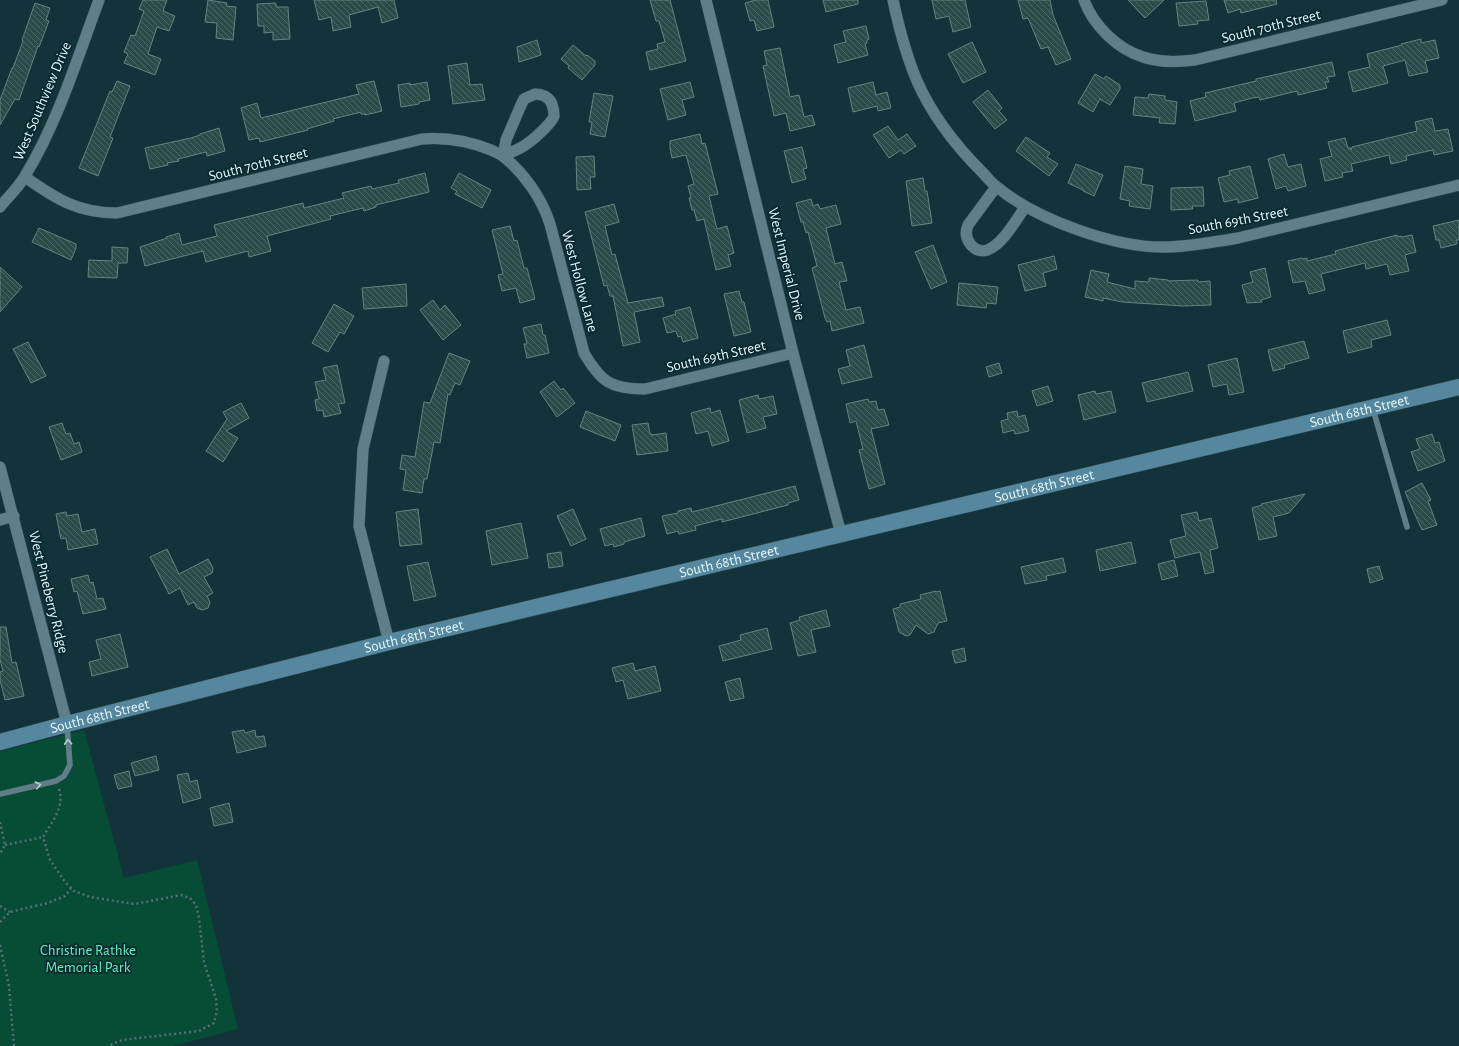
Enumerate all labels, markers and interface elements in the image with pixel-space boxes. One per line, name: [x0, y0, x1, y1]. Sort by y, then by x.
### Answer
street label: South 70th Street: [1220, 7, 1322, 46]
street label: West Southview Drive: [11, 40, 74, 163]
street label: South 70th Street: [207, 145, 309, 184]
street label: South 69th Street: [1187, 203, 1289, 238]
street label: West Imperial Drive: [765, 206, 808, 322]
street label: West Hollow Lane: [559, 229, 600, 334]
street label: South 69th Street: [665, 338, 767, 375]
street label: South 68th Street: [1308, 392, 1411, 430]
street label: South 68th Street: [993, 467, 1095, 505]
street label: West Pineberry Ridge: [26, 529, 71, 655]
street label: South 68th Street: [678, 542, 780, 581]
street label: South 68th Street: [363, 617, 465, 656]
street label: South 68th Street: [49, 696, 151, 736]
one-way arrow: [64, 739, 73, 745]
one-way arrow: [35, 782, 41, 790]
park label: Christine Rathke Memorial Park: [40, 943, 136, 975]

